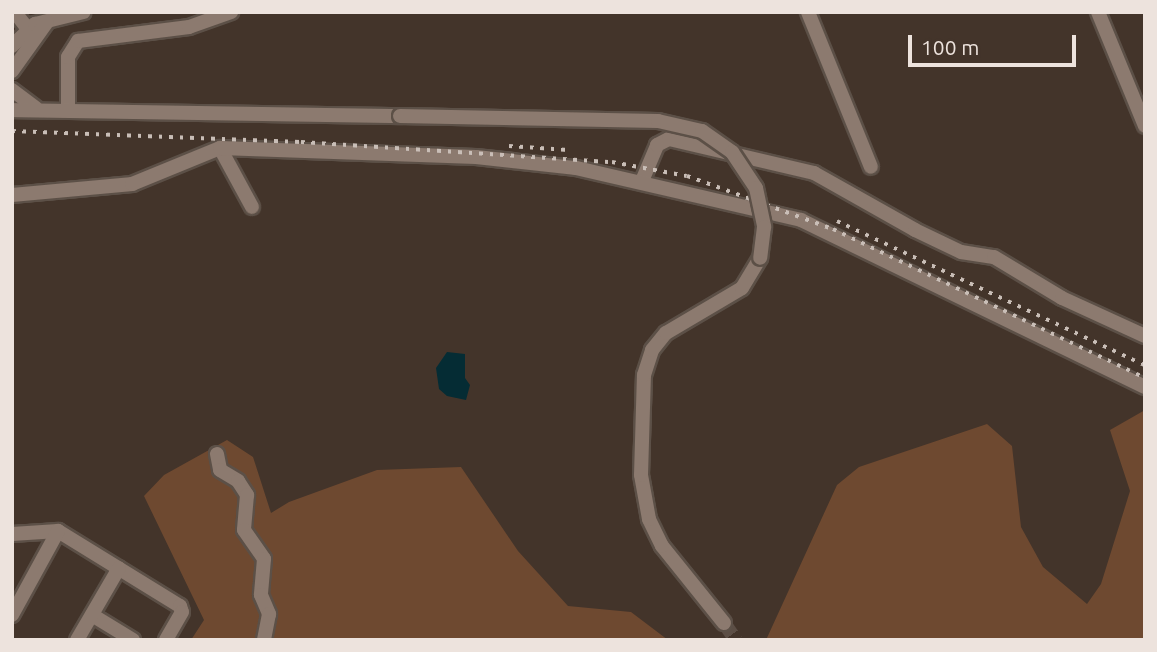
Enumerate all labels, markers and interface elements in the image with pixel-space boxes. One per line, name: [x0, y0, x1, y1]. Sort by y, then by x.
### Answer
scale bar: [912, 21, 1080, 65]
text: 100 m: [921, 35, 979, 59]

